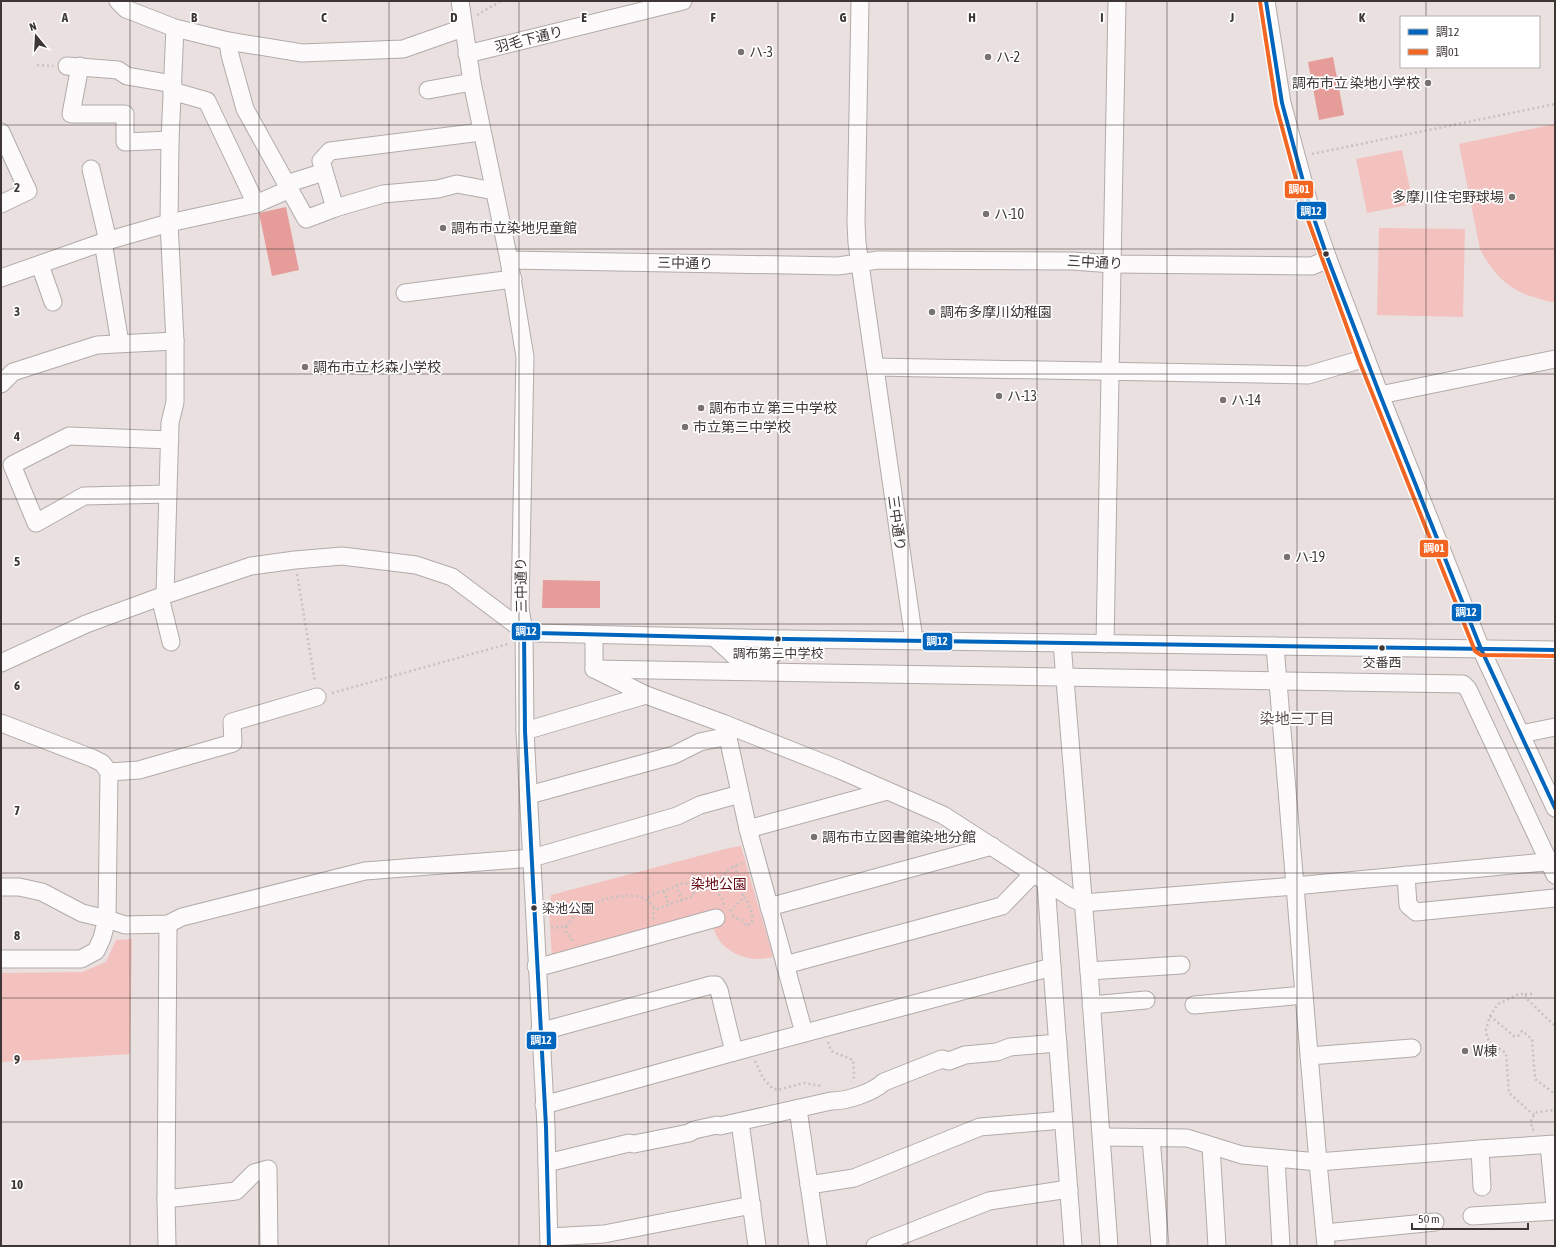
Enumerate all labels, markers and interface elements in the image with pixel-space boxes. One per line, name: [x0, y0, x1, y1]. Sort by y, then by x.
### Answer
text: A: [61, 10, 69, 25]
text: B: [191, 10, 198, 25]
text: C: [321, 10, 327, 25]
text: D: [450, 10, 458, 25]
text: E: [581, 10, 587, 25]
text: F: [710, 10, 716, 25]
text: G: [840, 10, 847, 25]
text: H: [968, 10, 976, 25]
text: I: [1100, 10, 1104, 25]
text: J: [1229, 10, 1234, 25]
text: K: [1359, 10, 1366, 25]
north arrow: [16, 16, 56, 56]
legend: [1400, 16, 1540, 68]
text: N: [28, 20, 38, 33]
street label: 羽毛下通り: [493, 23, 565, 55]
text: 調12: [1436, 25, 1459, 39]
place label: ハ-3: [749, 44, 773, 60]
text: 調01: [1436, 45, 1460, 59]
marker: ハ-3: [736, 47, 746, 57]
place label: ハ-2: [996, 49, 1020, 65]
marker: ハ-2: [983, 52, 993, 62]
place label: 調布市立 染地小学校: [1292, 75, 1420, 91]
marker: 調布市立 染地小学校: [1423, 78, 1433, 88]
text: 2: [14, 180, 20, 195]
line badge: 調01: [1284, 180, 1314, 199]
text: 調01: [1288, 183, 1310, 195]
place label: 多摩川住宅野球場: [1392, 189, 1504, 205]
marker: 多摩川住宅野球場: [1507, 192, 1517, 202]
line badge: 調12: [1296, 201, 1327, 220]
text: 調12: [1300, 205, 1322, 217]
place label: ハ-10: [994, 206, 1024, 222]
marker: ハ-10: [981, 209, 991, 219]
place label: 調布市立染地児童館: [451, 220, 577, 236]
marker: 調布市立染地児童館: [438, 223, 448, 233]
unlabelled marker: [1321, 249, 1331, 259]
street label: 三中通り: [1067, 253, 1123, 271]
street label: 三中通り: [657, 255, 713, 271]
text: 3: [14, 304, 20, 319]
place label: 調布多摩川幼稚園: [940, 304, 1052, 320]
marker: 調布多摩川幼稚園: [927, 307, 937, 317]
place label: 調布市立 杉森小学校: [313, 359, 441, 375]
marker: 調布市立 杉森小学校: [300, 362, 310, 372]
place label: ハ-13: [1007, 388, 1037, 404]
marker: ハ-13: [994, 391, 1004, 401]
place label: ハ-14: [1231, 392, 1261, 408]
marker: ハ-14: [1218, 395, 1228, 405]
place label: 調布市立 第三中学校: [709, 400, 837, 416]
marker: 調布市立 第三中学校: [696, 403, 706, 413]
place label: 市立第三中学校: [693, 419, 791, 435]
marker: 市立第三中学校: [680, 422, 690, 432]
text: 4: [13, 429, 20, 444]
street label: 三中通り: [885, 494, 909, 552]
line badge: 調01: [1419, 539, 1449, 558]
text: 調01: [1423, 542, 1445, 554]
place label: ハ-19: [1295, 549, 1325, 565]
marker: ハ-19: [1282, 552, 1292, 562]
text: 5: [14, 554, 20, 569]
street label: 三中通り: [513, 557, 529, 613]
line badge: 調12: [1451, 603, 1482, 622]
text: 調12: [1455, 606, 1477, 618]
line badge: 調12: [511, 622, 541, 641]
text: 調12: [515, 625, 537, 637]
line badge: 調12: [922, 632, 953, 651]
marker: 調布第三中学校: [773, 634, 783, 644]
text: 調12: [926, 635, 948, 647]
marker: 交番西: [1377, 643, 1387, 653]
place label: 調布第三中学校: [732, 646, 824, 661]
place label: 交番西: [1362, 655, 1402, 670]
text: 6: [14, 678, 20, 693]
district label: 染地三丁目: [1259, 710, 1335, 727]
text: 7: [14, 803, 20, 818]
place label: 調布市立図書館染地分館: [822, 829, 976, 845]
marker: 調布市立図書館染地分館: [809, 832, 819, 842]
park label: 染地公園: [691, 876, 747, 892]
place label: 染池公園: [542, 901, 594, 916]
marker: 染池公園: [529, 903, 539, 913]
text: 8: [14, 928, 20, 943]
line badge: 調12: [526, 1031, 557, 1050]
text: 調12: [530, 1034, 552, 1046]
place label: W棟: [1473, 1043, 1497, 1059]
marker: W棟: [1460, 1046, 1470, 1056]
text: 9: [14, 1052, 20, 1067]
text: 10: [11, 1177, 23, 1192]
scale bar: [1412, 1205, 1528, 1231]
text: 50 m: [1418, 1212, 1440, 1226]

